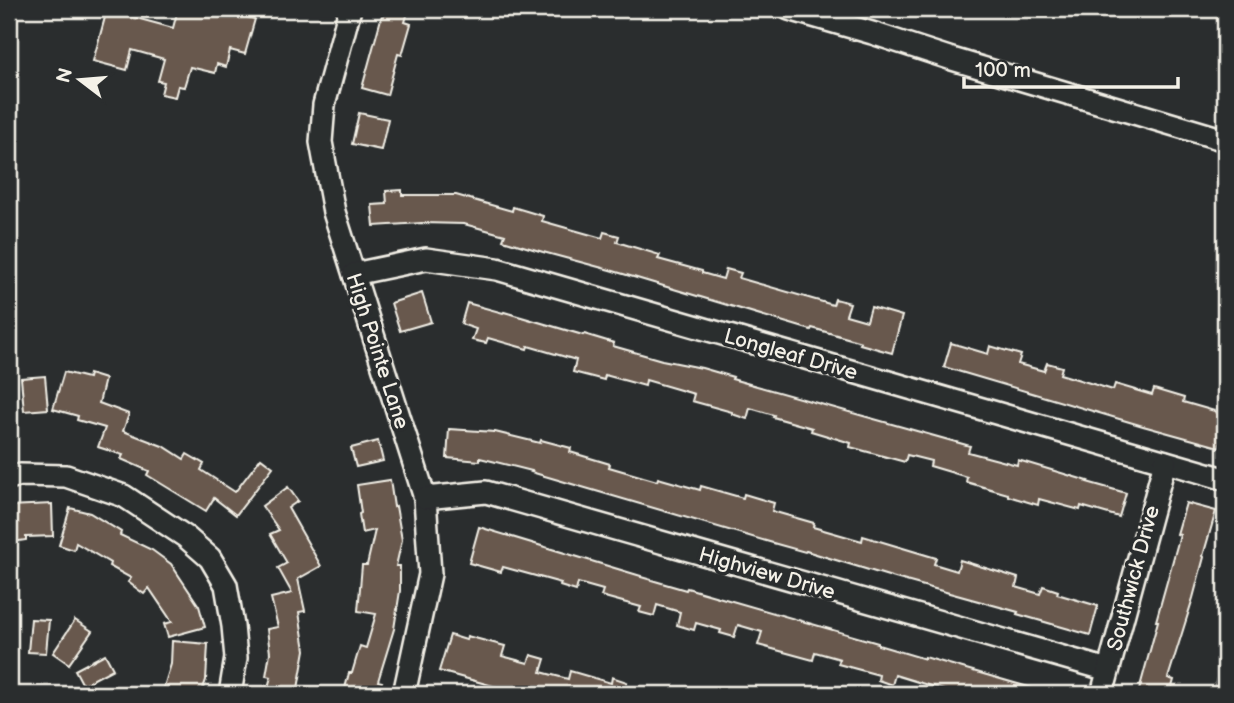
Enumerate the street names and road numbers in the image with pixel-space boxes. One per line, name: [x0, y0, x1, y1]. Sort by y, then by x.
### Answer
street label: High Pointe Lane: [341, 270, 414, 432]
street label: Longleaf Drive: [721, 323, 861, 385]
street label: Southwick Drive: [1102, 503, 1165, 654]
street label: Highview Drive: [696, 542, 838, 605]

